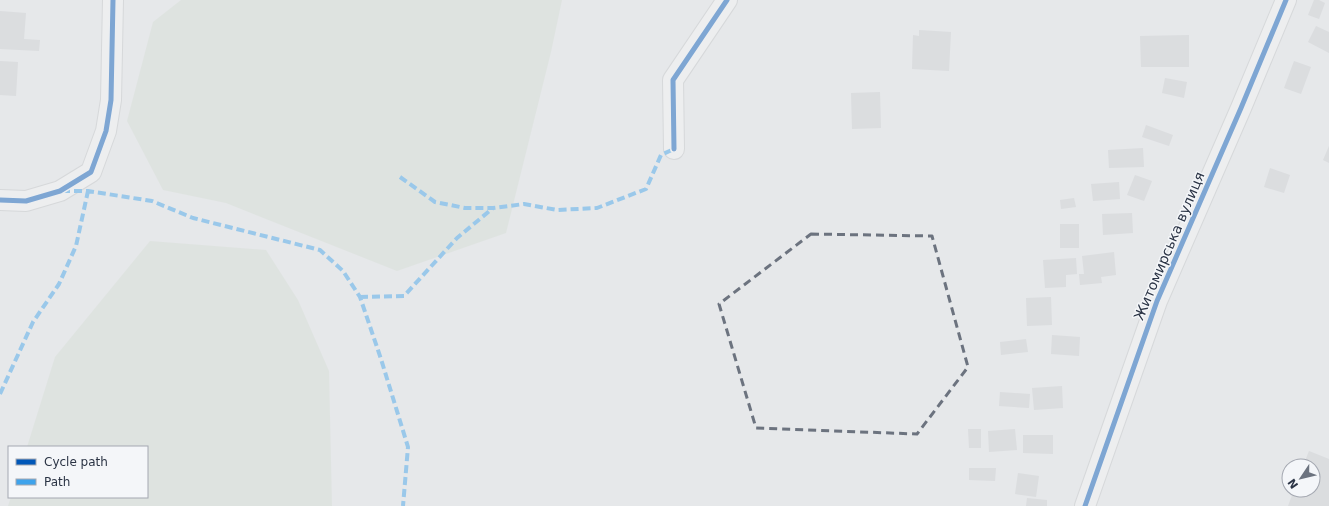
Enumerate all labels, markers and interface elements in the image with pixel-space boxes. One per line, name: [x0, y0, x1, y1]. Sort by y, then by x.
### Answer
street label: Житомирська вулиця: [1130, 169, 1208, 323]
legend: [8, 446, 148, 498]
text: Cycle path: [44, 455, 108, 469]
north arrow: [1281, 458, 1321, 498]
text: Path: [44, 475, 70, 489]
text: N: [1285, 476, 1301, 491]

